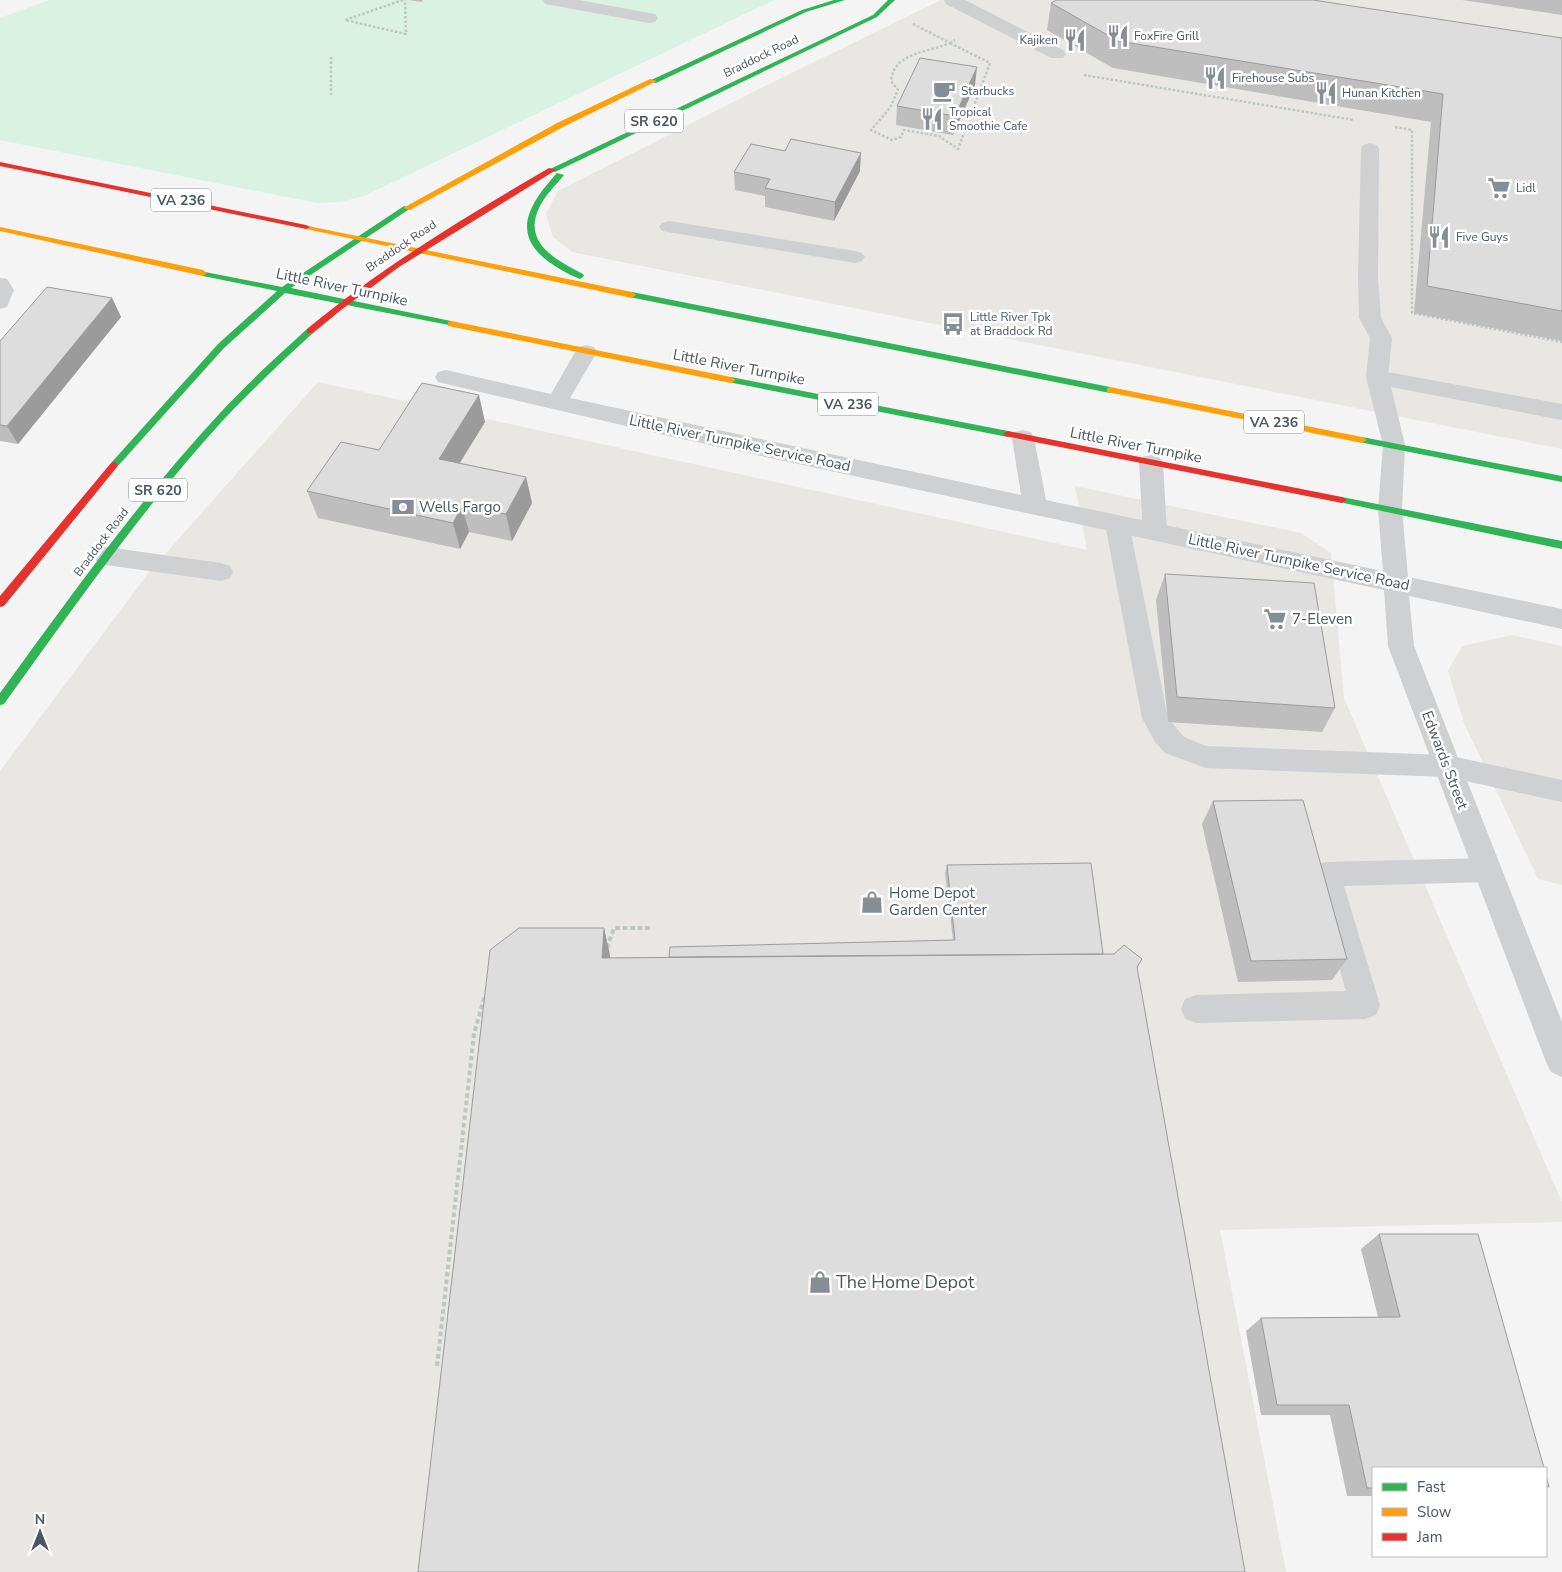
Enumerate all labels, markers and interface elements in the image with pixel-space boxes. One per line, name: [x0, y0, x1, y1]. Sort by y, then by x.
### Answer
restaurant icon: FoxFire Grill: [1105, 23, 1131, 49]
restaurant icon: Kajiken: [1062, 27, 1088, 53]
place label: FoxFire Grill: [1134, 28, 1200, 44]
street label: Braddock Road: [721, 31, 801, 81]
place label: Kajiken: [1019, 32, 1058, 48]
restaurant icon: Firehouse Subs: [1202, 65, 1228, 91]
place label: Firehouse Subs: [1232, 70, 1315, 86]
cafe icon: Starbucks: [931, 78, 957, 104]
restaurant icon: Hunan Kitchen: [1313, 80, 1339, 106]
place label: Starbucks: [961, 83, 1014, 99]
place label: Hunan Kitchen: [1342, 85, 1421, 101]
place label: Tropical Smoothie Cafe: [949, 104, 1028, 134]
restaurant icon: Tropical Smoothie Cafe: [919, 106, 945, 132]
road number: SR 620: [625, 110, 683, 132]
supermarket icon: Lidl: [1486, 175, 1512, 201]
place label: Lidl: [1516, 180, 1536, 196]
road number: VA 236: [151, 188, 211, 212]
street label: Braddock Road: [363, 216, 439, 276]
restaurant icon: Five Guys: [1426, 224, 1452, 250]
place label: Five Guys: [1456, 229, 1508, 245]
street label: Little River Turnpike: [274, 263, 410, 311]
place label: Little River Tpk at Braddock Rd: [970, 309, 1053, 339]
bus stop icon: Little River Tpk at Braddock Rd: [940, 311, 966, 337]
street label: Little River Turnpike: [671, 344, 807, 390]
road number: VA 236: [818, 392, 878, 416]
street label: Little River Turnpike Service Road: [627, 410, 853, 476]
road number: VA 236: [1244, 411, 1304, 434]
street label: Little River Turnpike: [1068, 422, 1204, 468]
road number: SR 620: [129, 478, 187, 502]
bank icon: Wells Fargo: [390, 494, 416, 520]
place label: Wells Fargo: [419, 497, 501, 517]
street label: Braddock Road: [70, 504, 132, 580]
street label: Little River Turnpike Service Road: [1186, 529, 1412, 595]
supermarket icon: 7-Eleven: [1262, 606, 1288, 632]
place label: 7-Eleven: [1292, 609, 1352, 629]
street label: Edwards Street: [1417, 708, 1473, 813]
place label: Home Depot Garden Center: [889, 883, 987, 920]
shop icon: Home Depot Garden Center: [859, 889, 885, 915]
shop icon: The Home Depot: [807, 1269, 833, 1295]
place label: The Home Depot: [836, 1270, 975, 1294]
legend: [1372, 1467, 1547, 1557]
text: Fast: [1417, 1477, 1446, 1497]
text: Slow: [1417, 1502, 1452, 1522]
north arrow: [15, 1507, 65, 1557]
text: N: [35, 1510, 45, 1529]
text: Jam: [1416, 1527, 1443, 1547]

